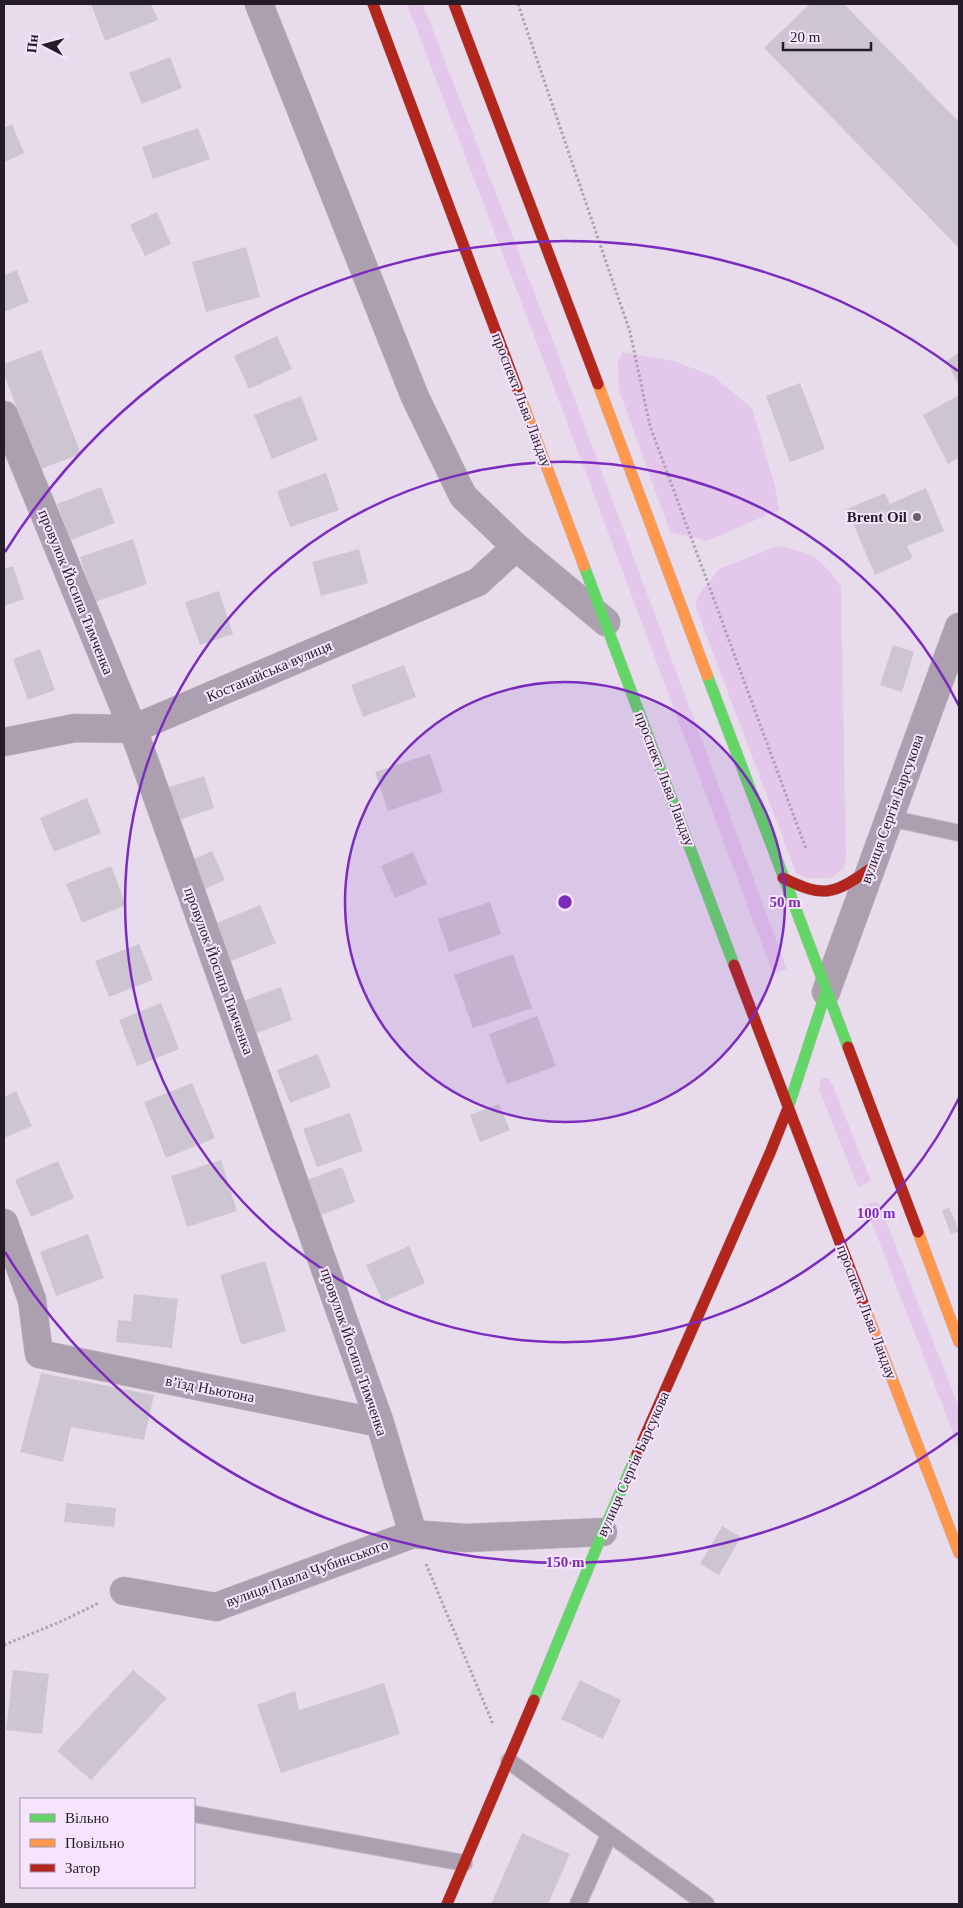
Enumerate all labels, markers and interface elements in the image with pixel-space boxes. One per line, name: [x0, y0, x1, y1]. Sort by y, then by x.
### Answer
north arrow: [20, 20, 70, 70]
scale bar: [783, 20, 870, 52]
text: 20 m: [790, 29, 821, 45]
text: Пн: [24, 33, 41, 54]
street label: проспект Льва Ландау: [489, 331, 555, 470]
street label: провулок Йосипа Тимченка: [36, 507, 117, 677]
place label: Brent Oil: [847, 509, 907, 525]
marker: Brent Oil: [911, 511, 923, 523]
street label: Костанайська вулиця: [204, 637, 334, 705]
street label: проспект Льва Ландау: [632, 710, 698, 849]
street label: вулиця Сергія Барсукова: [858, 732, 927, 886]
street label: провулок Йосипа Тимченка: [181, 885, 257, 1057]
centre of rings: [556, 893, 574, 911]
text: 50 m: [769, 894, 801, 910]
text: 100 m: [857, 1205, 896, 1221]
street label: проспект Льва Ландау: [834, 1243, 900, 1382]
street label: провулок Йосипа Тимченка: [318, 1266, 390, 1438]
street label: в’їзд Ньютона: [164, 1373, 256, 1406]
street label: вулиця Сергія Барсукова: [594, 1389, 672, 1539]
street label: вулиця Павла Чубинського: [224, 1536, 390, 1610]
text: 150 m: [546, 1554, 585, 1570]
legend: [20, 1798, 195, 1888]
text: Вільно: [65, 1810, 109, 1826]
text: Повільно: [65, 1835, 124, 1851]
text: Затор: [65, 1860, 100, 1876]

